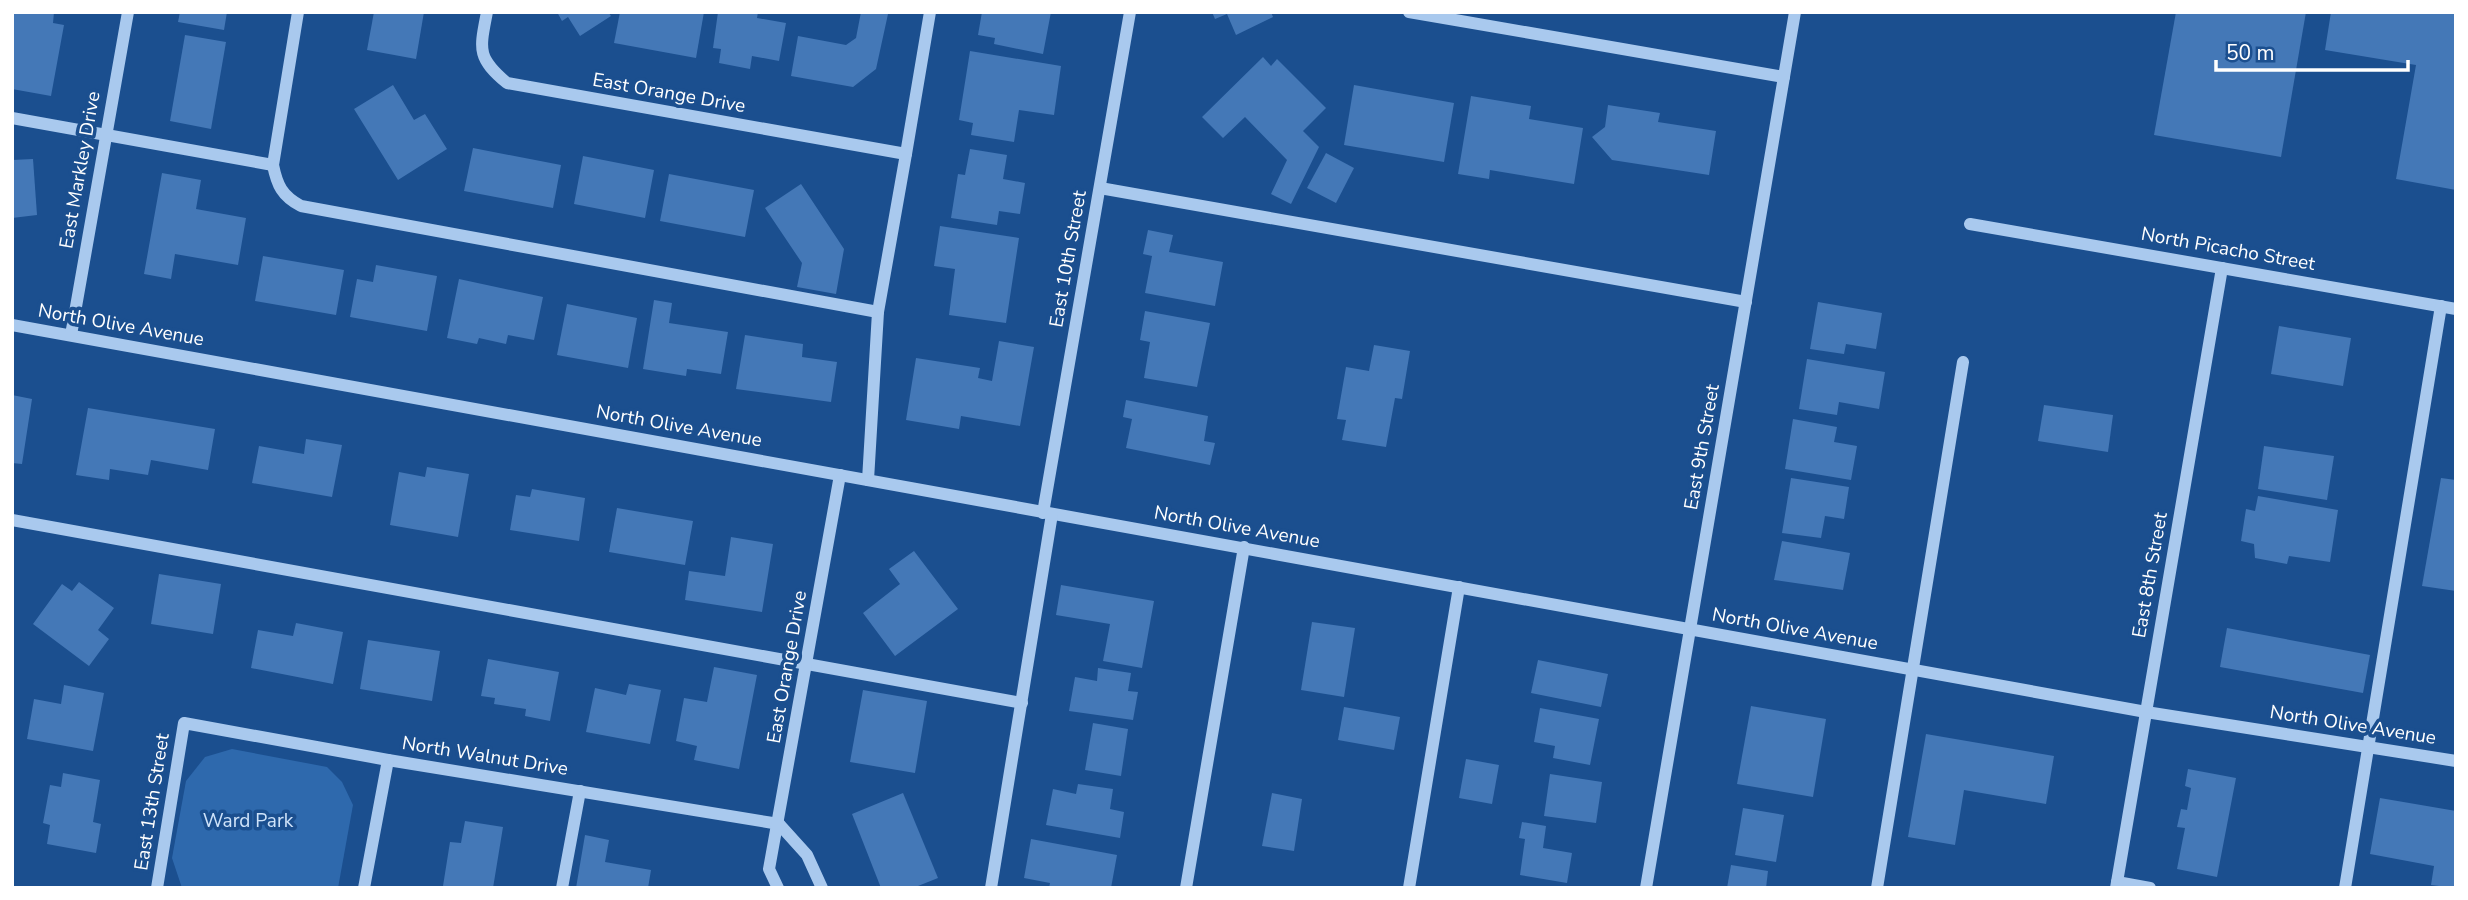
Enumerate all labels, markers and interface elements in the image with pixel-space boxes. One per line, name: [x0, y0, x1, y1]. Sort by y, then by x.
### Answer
scale bar: [2216, 28, 2408, 72]
text: 50 m: [2226, 39, 2275, 67]
street label: East Orange Drive: [590, 67, 748, 119]
street label: East Markley Drive: [53, 89, 107, 251]
street label: East 10th Street: [1043, 188, 1093, 329]
street label: North Picacho Street: [2139, 221, 2317, 277]
street label: North Olive Avenue: [36, 298, 206, 352]
street label: East 9th Street: [1678, 382, 1726, 512]
street label: North Olive Avenue: [594, 399, 764, 453]
street label: North Olive Avenue: [1152, 500, 1322, 554]
street label: East 8th Street: [2126, 510, 2174, 640]
street label: East Orange Drive: [761, 588, 813, 746]
street label: North Olive Avenue: [1710, 602, 1880, 656]
street label: North Olive Avenue: [2268, 699, 2438, 751]
street label: North Walnut Drive: [400, 730, 570, 782]
street label: East 13th Street: [128, 731, 176, 872]
park label: Ward Park: [203, 808, 294, 834]

